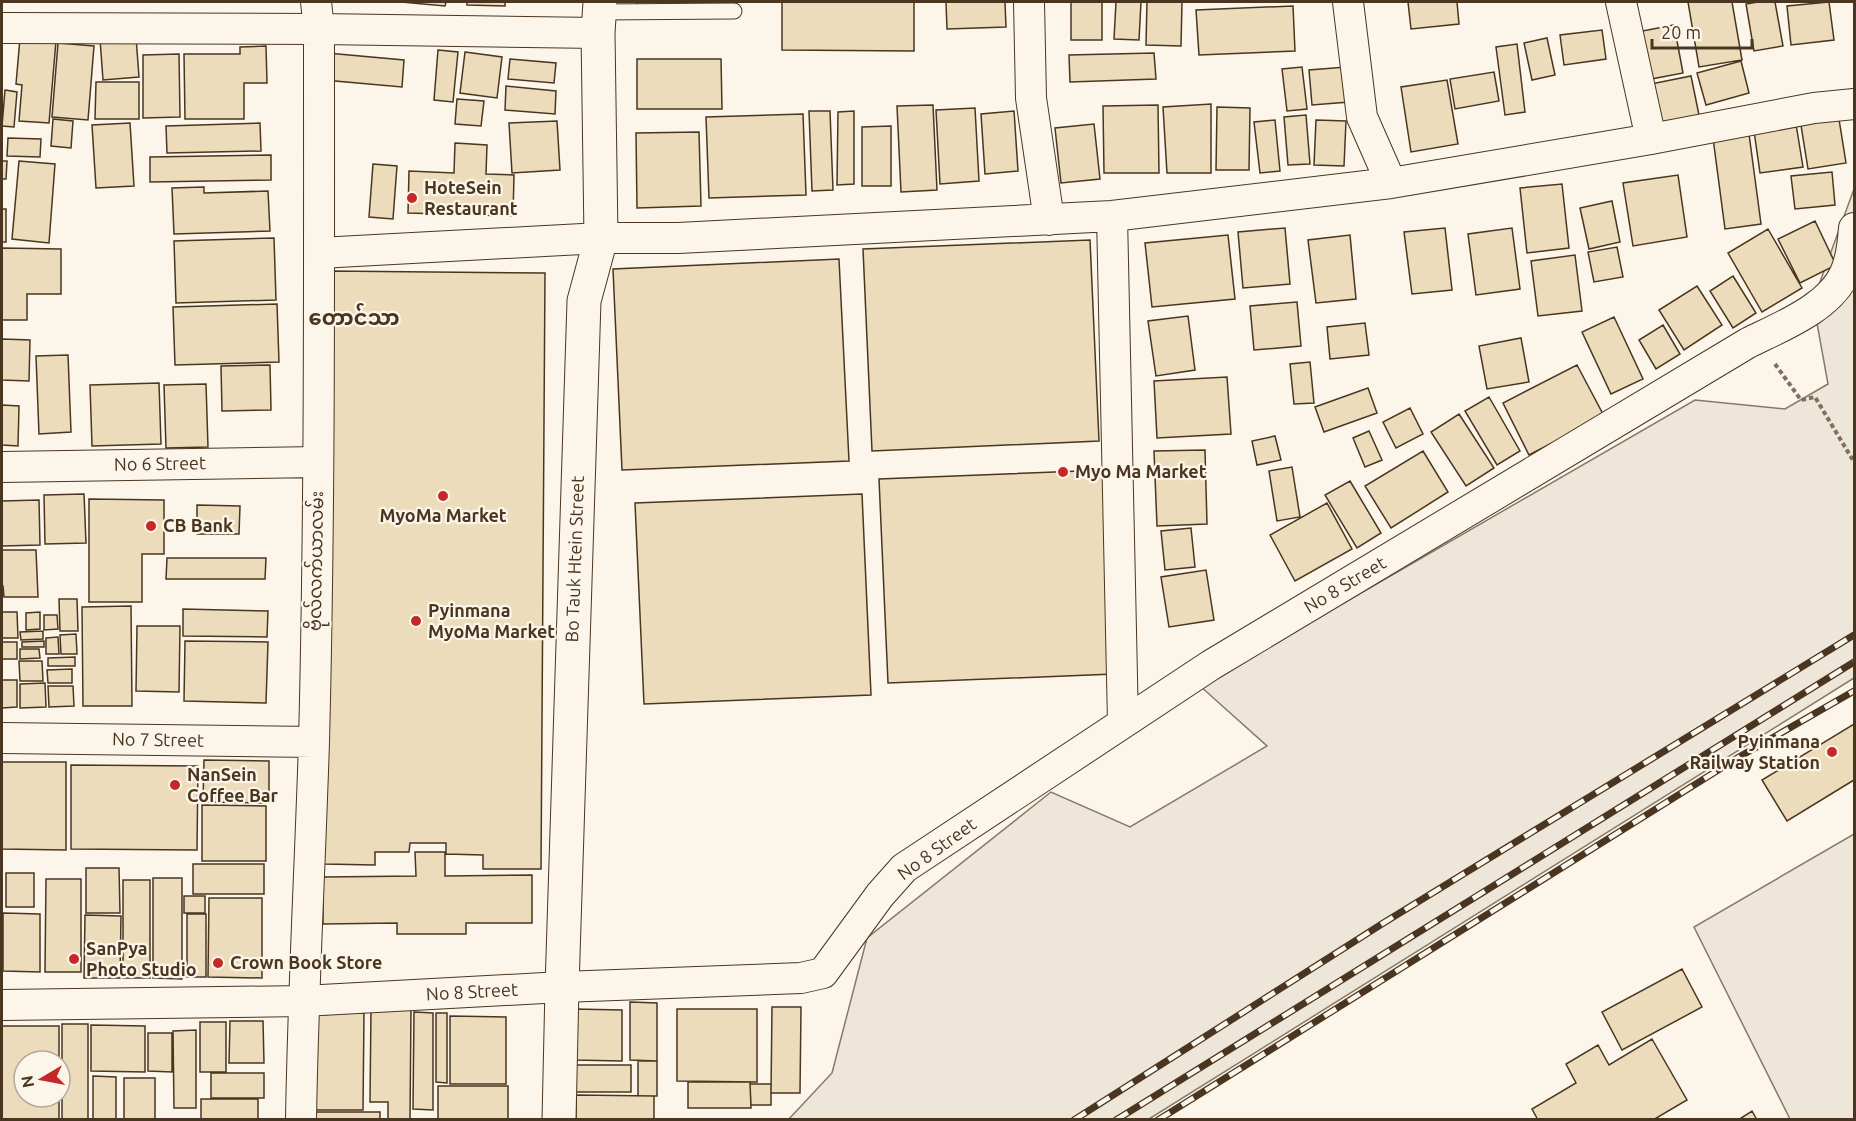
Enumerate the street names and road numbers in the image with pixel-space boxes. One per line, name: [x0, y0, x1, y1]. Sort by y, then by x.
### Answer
street label: No 6 Street: [114, 452, 206, 474]
street label: Bo Tauk Htein Street: [561, 475, 587, 643]
street label: ဗိုလ်လက်ယာလမ်း: [301, 491, 332, 631]
street label: No 8 Street: [1300, 552, 1389, 616]
street label: No 7 Street: [112, 728, 204, 750]
street label: No 8 Street: [893, 813, 980, 883]
street label: No 8 Street: [425, 979, 518, 1003]

